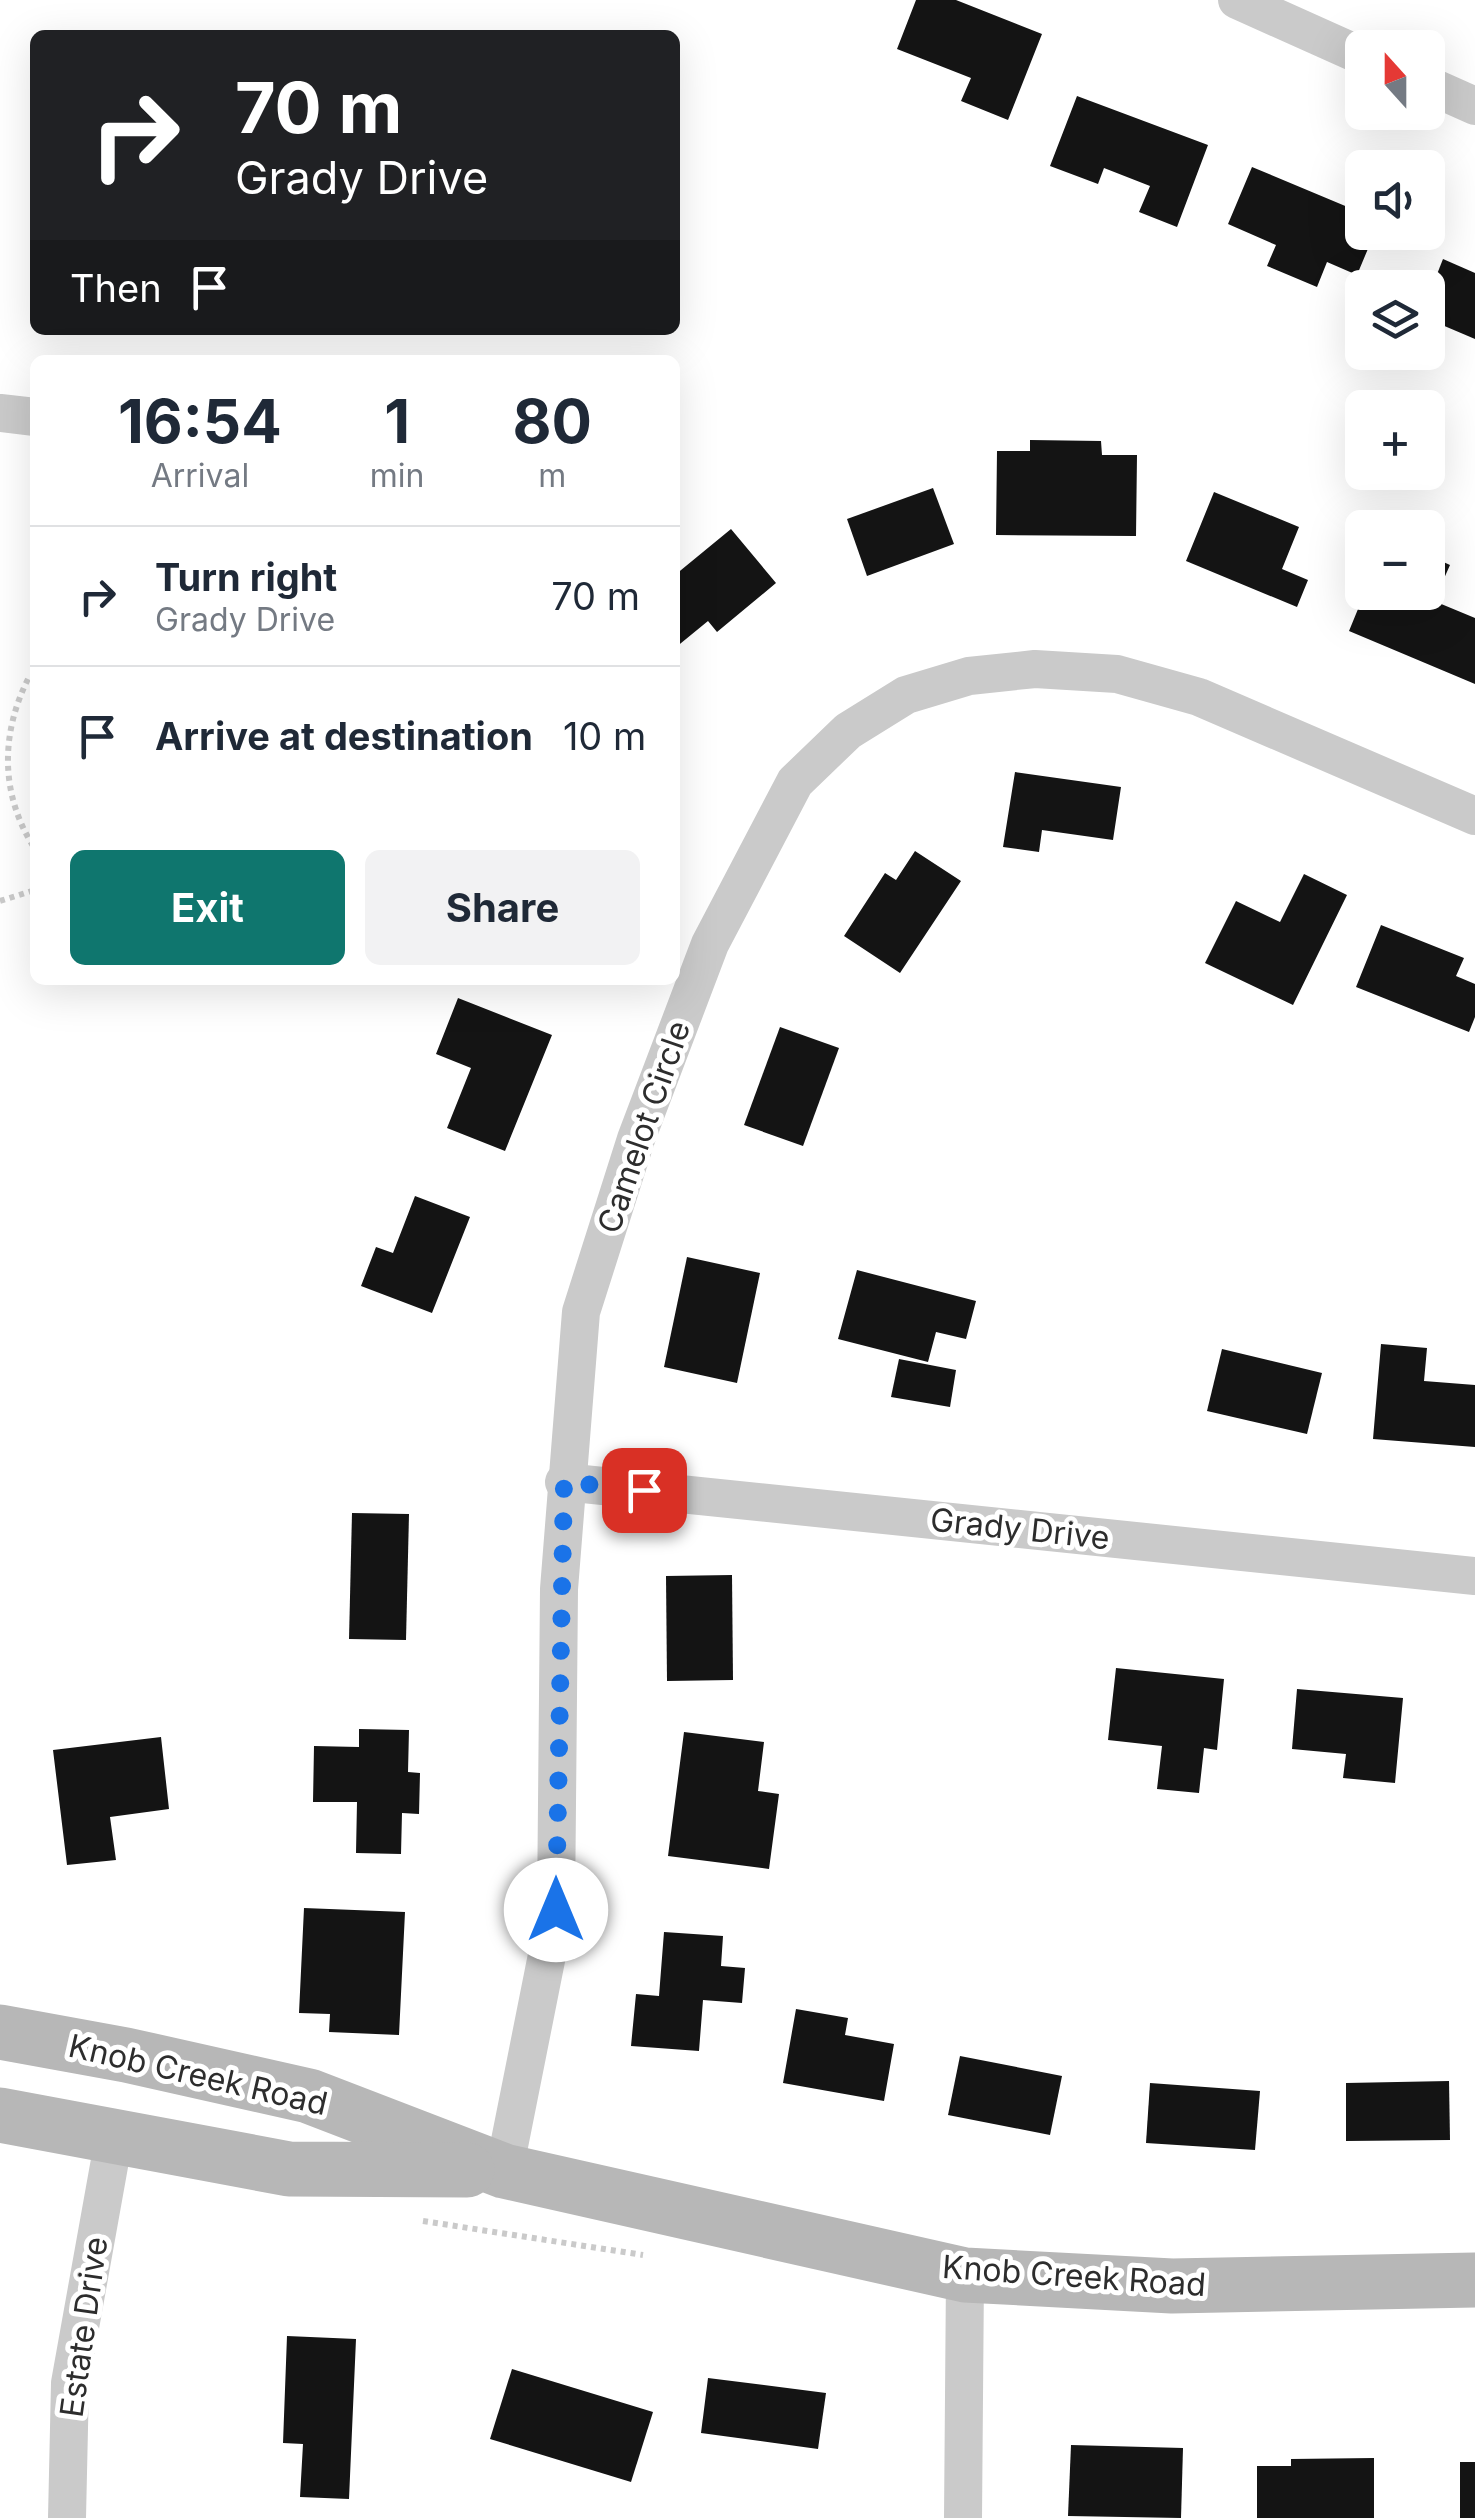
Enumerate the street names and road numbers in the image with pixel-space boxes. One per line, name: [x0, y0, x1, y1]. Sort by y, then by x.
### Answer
street label: Camelot Circle: [589, 1016, 698, 1238]
street label: Grady Drive: [928, 1500, 1112, 1557]
street label: Knob Creek Road: [65, 2026, 331, 2123]
street label: Estate Drive: [52, 2234, 115, 2420]
street label: Knob Creek Road: [941, 2247, 1207, 2304]

